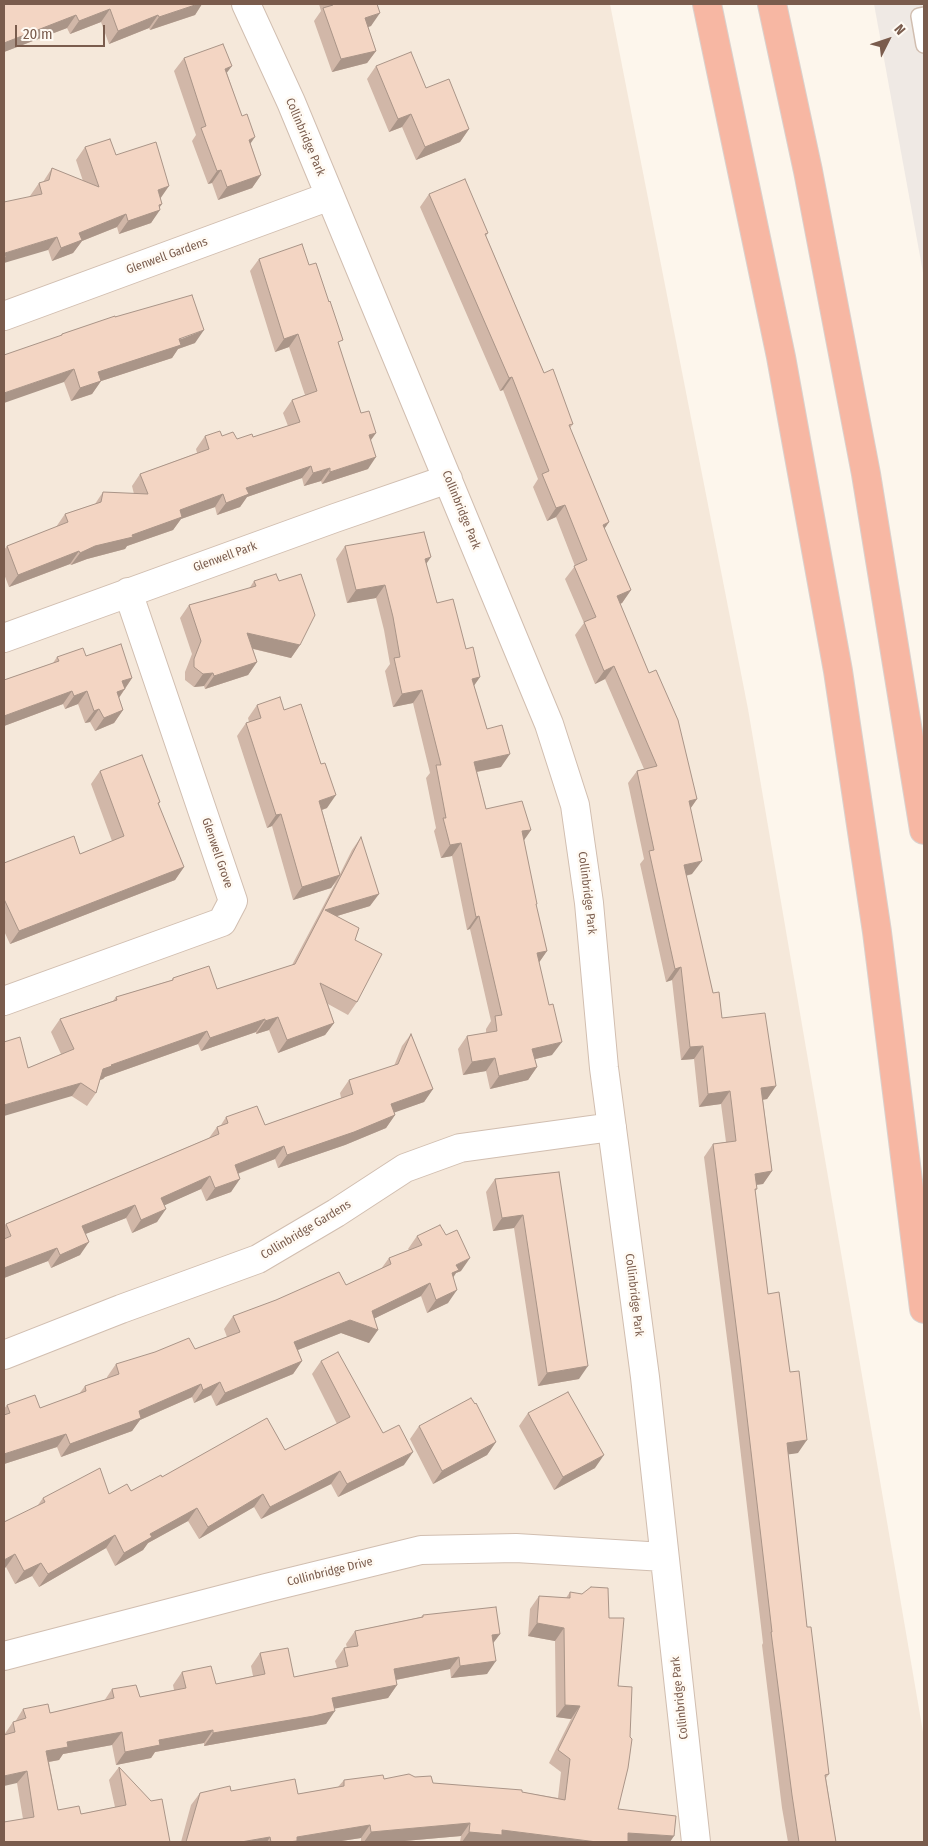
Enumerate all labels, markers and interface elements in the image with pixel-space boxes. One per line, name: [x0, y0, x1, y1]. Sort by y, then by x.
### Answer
scale bar: [18, 15, 108, 47]
north arrow: [863, 15, 913, 65]
text: N: [891, 21, 909, 39]
text: 20 m: [23, 25, 53, 43]
street label: Collinbridge Park: [282, 96, 328, 178]
street label: Glenwell Gardens: [124, 235, 210, 277]
street label: Collinbridge Park: [439, 469, 483, 551]
street label: Glenwell Park: [191, 539, 259, 575]
street label: Glenwell Grove: [198, 816, 236, 890]
street label: Collinbridge Park: [575, 851, 599, 935]
street label: Collinbridge Gardens: [258, 1197, 354, 1263]
street label: Collinbridge Park: [622, 1253, 646, 1337]
street label: Collinbridge Drive: [286, 1554, 374, 1590]
street label: Collinbridge Park: [668, 1656, 692, 1740]

